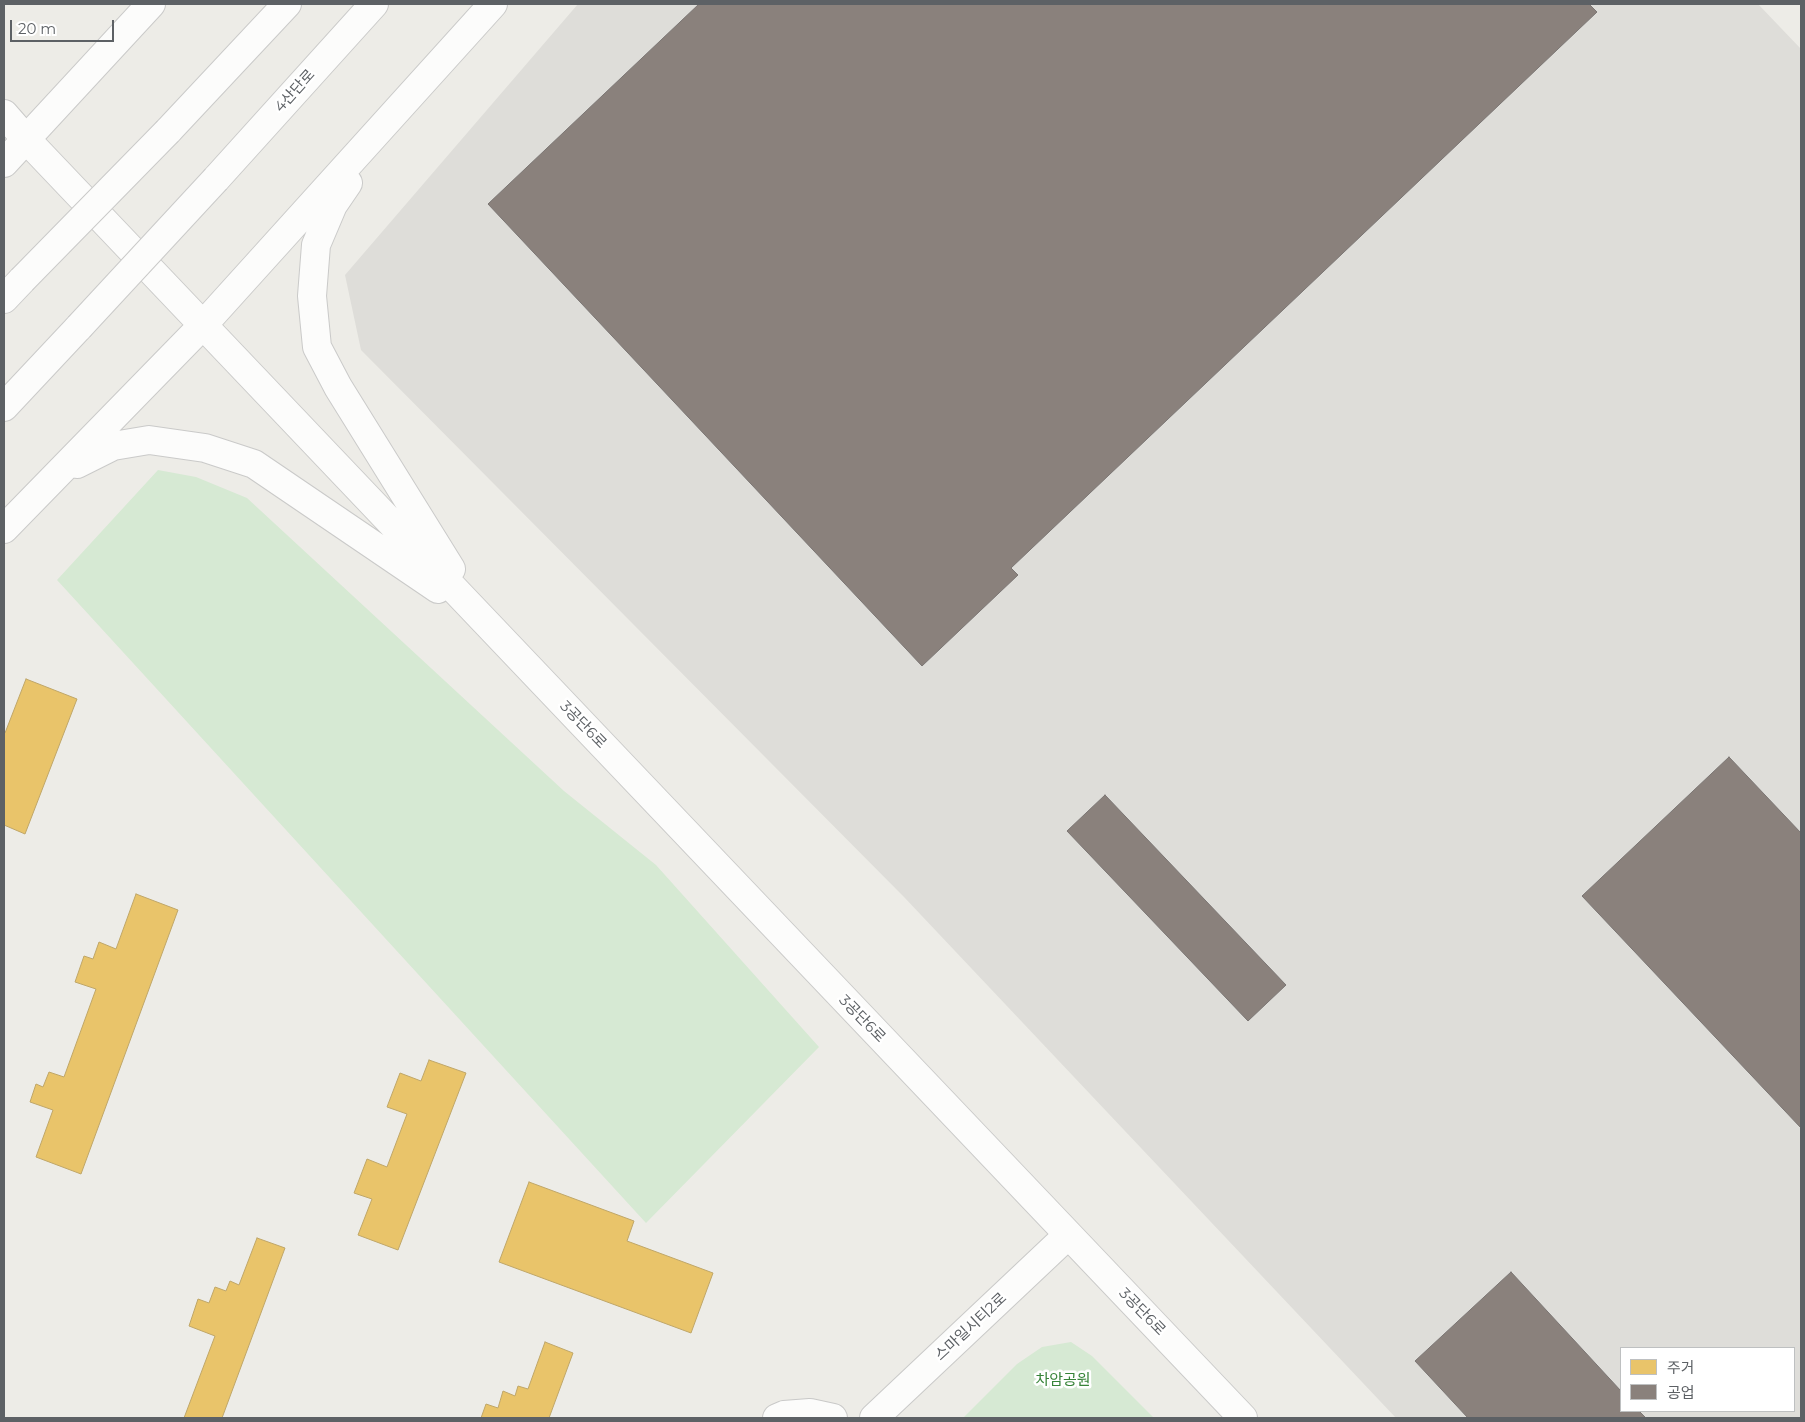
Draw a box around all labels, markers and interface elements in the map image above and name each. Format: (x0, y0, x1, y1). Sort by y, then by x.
scale bar (12, 10, 116, 42)
text: 20 m (18, 19, 56, 38)
street label: 4산단로 (271, 66, 319, 116)
street label: 3공단6로 (556, 698, 610, 752)
street label: 3공단6로 (835, 992, 889, 1046)
street label: 3공단6로 (1115, 1285, 1169, 1339)
street label: 스마일시티2로 (931, 1289, 1011, 1365)
legend (1620, 1347, 1795, 1412)
text: 주거 (1667, 1358, 1695, 1377)
park label: 차암공원 (1035, 1372, 1091, 1390)
text: 공업 (1667, 1383, 1695, 1402)

